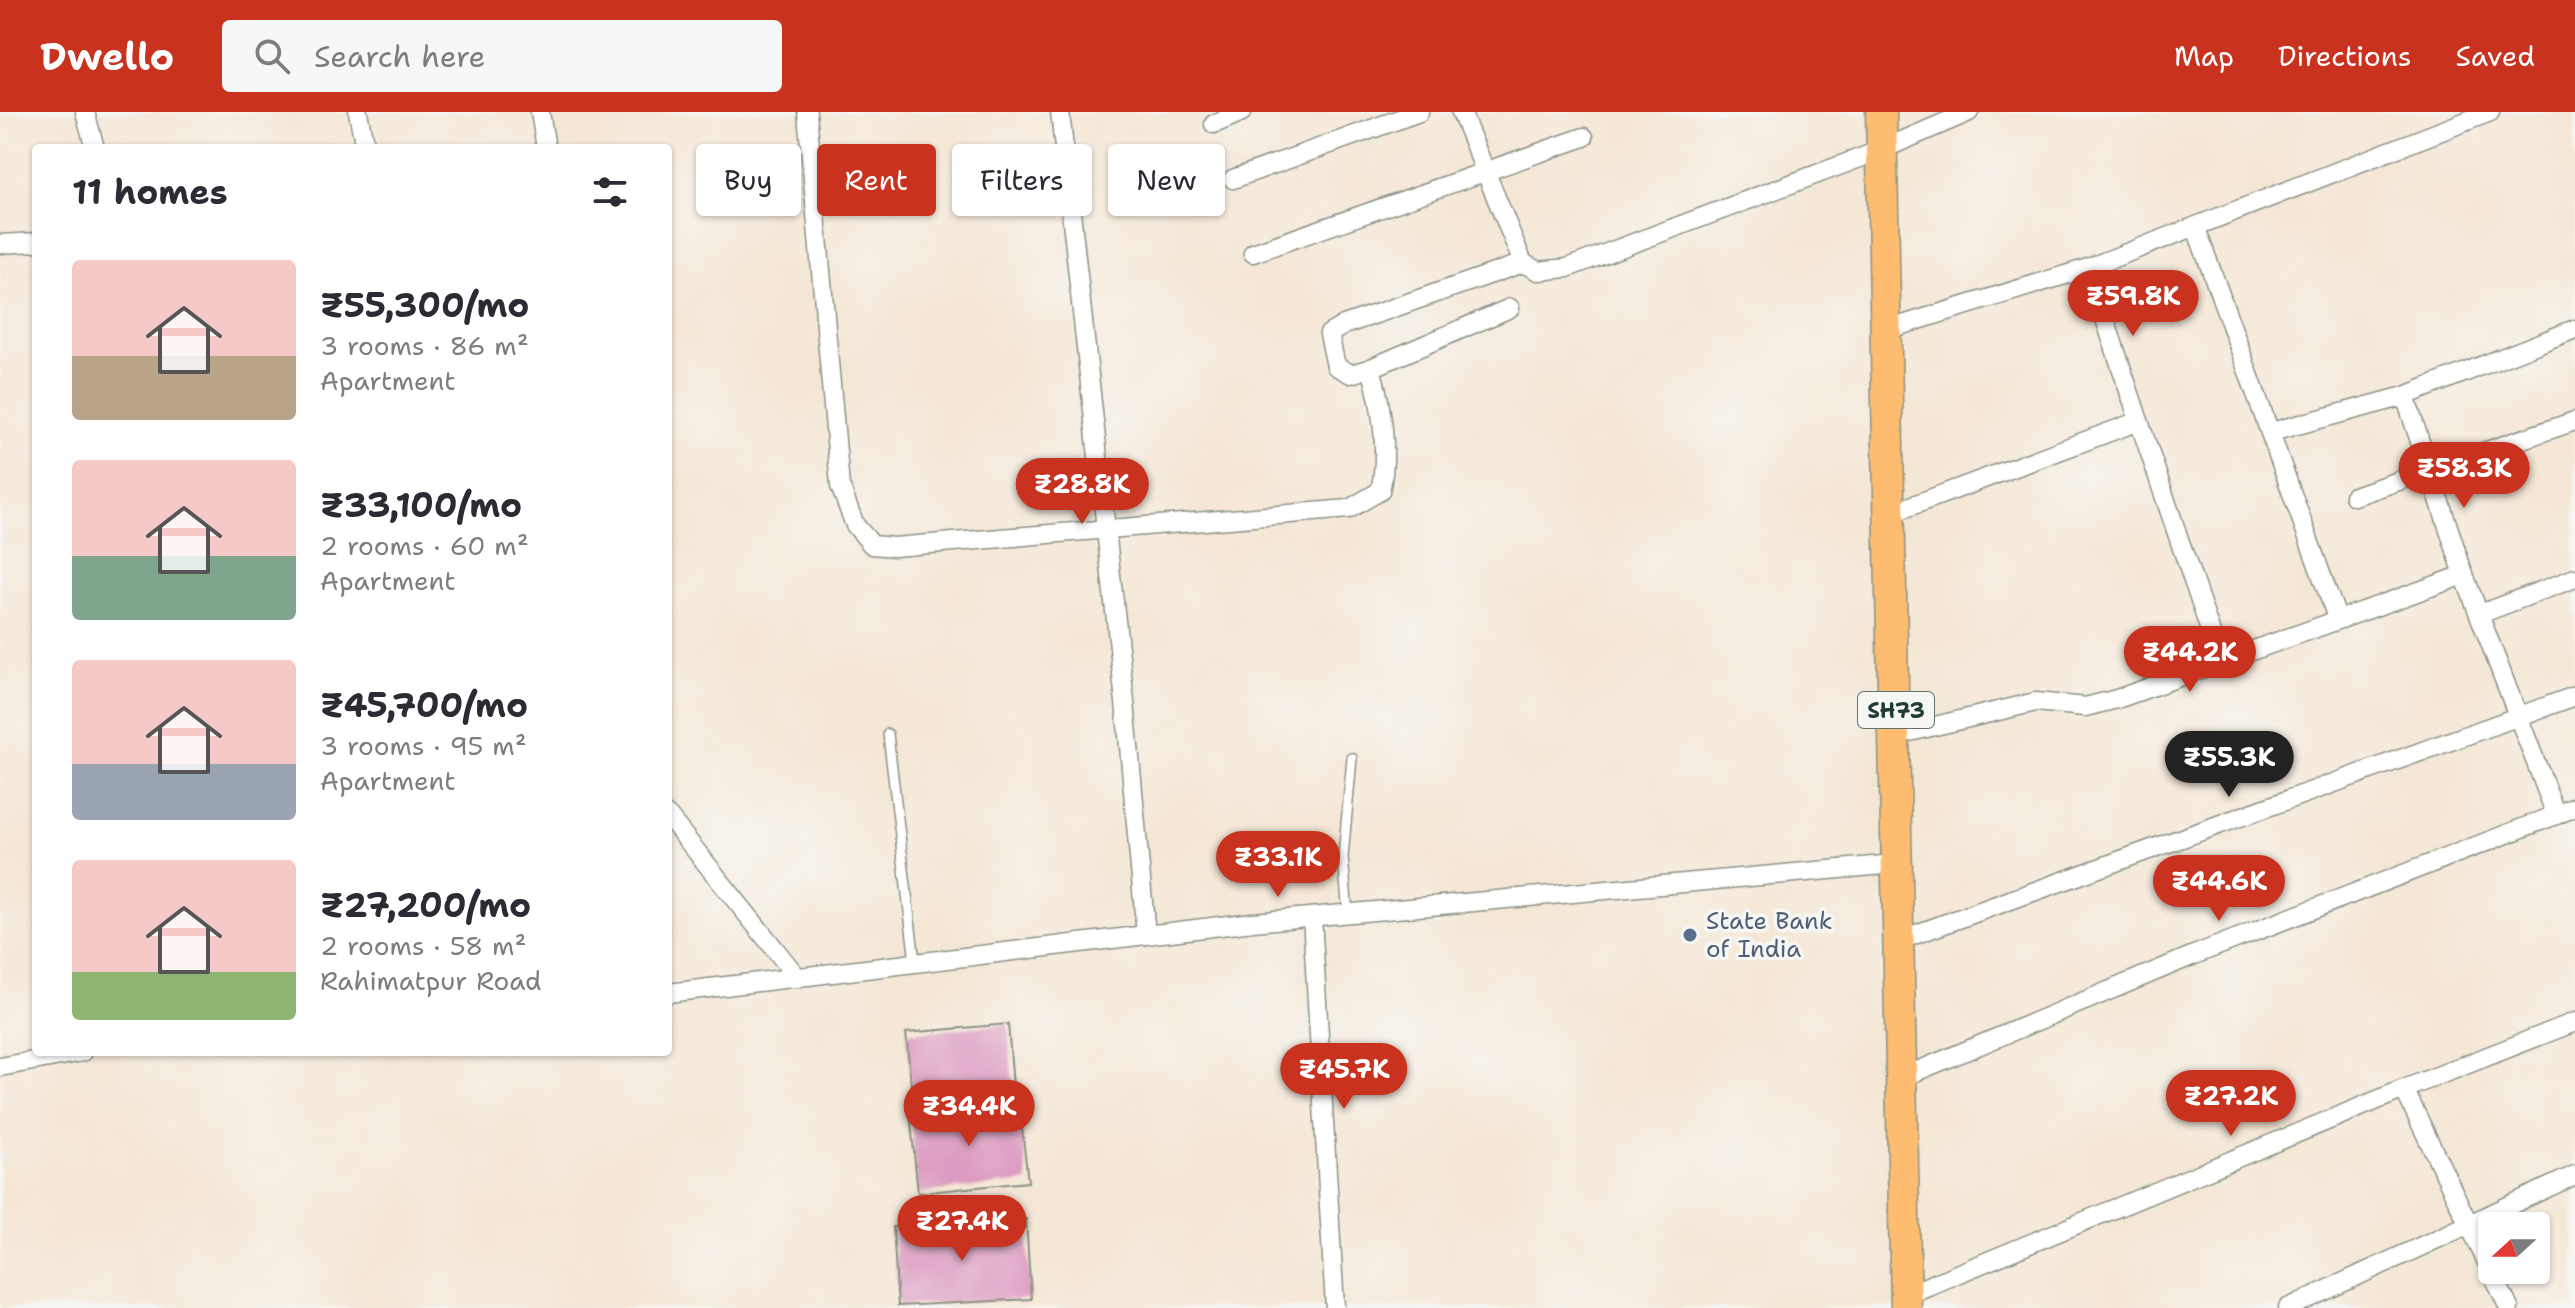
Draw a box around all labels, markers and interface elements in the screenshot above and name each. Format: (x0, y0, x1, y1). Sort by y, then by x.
search box (222, 20, 782, 92)
text: Dwello (40, 31, 174, 82)
icon: search (250, 34, 294, 78)
text: Search here (314, 36, 486, 77)
text: Map (2174, 37, 2234, 75)
text: Directions (2278, 37, 2412, 75)
text: Saved (2456, 37, 2535, 75)
chip: Buy (696, 144, 801, 216)
chip: Rent (817, 144, 936, 216)
chip: Filters (952, 144, 1092, 216)
chip: New (1108, 144, 1225, 216)
text: 11 homes (72, 169, 228, 215)
icon: filters (588, 170, 632, 214)
pin: ₹59.8K (2068, 270, 2198, 338)
text: ₹59.8K (2086, 278, 2180, 313)
text: ₹55,300/mo (320, 282, 529, 328)
icon: home (136, 292, 232, 388)
text: 3 rooms · 86 m² (320, 328, 529, 363)
text: Apartment (320, 363, 456, 398)
pin: ₹58.3K (2399, 442, 2529, 510)
text: ₹58.3K (2417, 450, 2511, 485)
pin: ₹28.8K (1017, 458, 1147, 526)
text: ₹28.8K (1034, 466, 1130, 501)
text: ₹33,100/mo (320, 482, 522, 528)
icon: home (136, 492, 232, 588)
text: 2 rooms · 60 m² (320, 528, 529, 563)
text: Apartment (320, 563, 456, 598)
pin: ₹44.2K (2125, 626, 2255, 694)
text: ₹44.2K (2142, 634, 2238, 669)
text: ₹45,700/mo (320, 682, 528, 728)
icon: home (136, 692, 232, 788)
road number: SH73 (1858, 692, 1934, 728)
text: 3 rooms · 95 m² (320, 728, 527, 763)
pin: ₹55.3K (2164, 731, 2294, 799)
text: ₹55.3K (2183, 739, 2275, 774)
text: Apartment (320, 763, 456, 798)
pin: ₹33.1K (1213, 831, 1343, 899)
text: ₹33.1K (1234, 839, 1322, 874)
pin: ₹44.6K (2154, 855, 2284, 923)
text: ₹44.6K (2171, 863, 2267, 898)
text: ₹27,200/mo (320, 882, 531, 928)
icon: home (136, 892, 232, 988)
place label: State Bank of India (1706, 905, 1833, 965)
marker: State Bank of India (1681, 926, 1699, 944)
text: 2 rooms · 58 m² (320, 928, 526, 963)
text: Rahimatpur Road (320, 963, 542, 998)
pin: ₹45.7K (1279, 1043, 1409, 1111)
text: ₹45.7K (1298, 1051, 1390, 1086)
pin: ₹27.2K (2166, 1070, 2296, 1138)
text: ₹27.2K (2184, 1078, 2278, 1113)
pin: ₹34.4K (904, 1080, 1034, 1148)
text: ₹34.4K (922, 1088, 1016, 1123)
pin: ₹27.4K (897, 1195, 1027, 1263)
text: ₹27.4K (916, 1203, 1008, 1238)
north arrow (2478, 1212, 2550, 1284)
map controls (2478, 1212, 2550, 1284)

